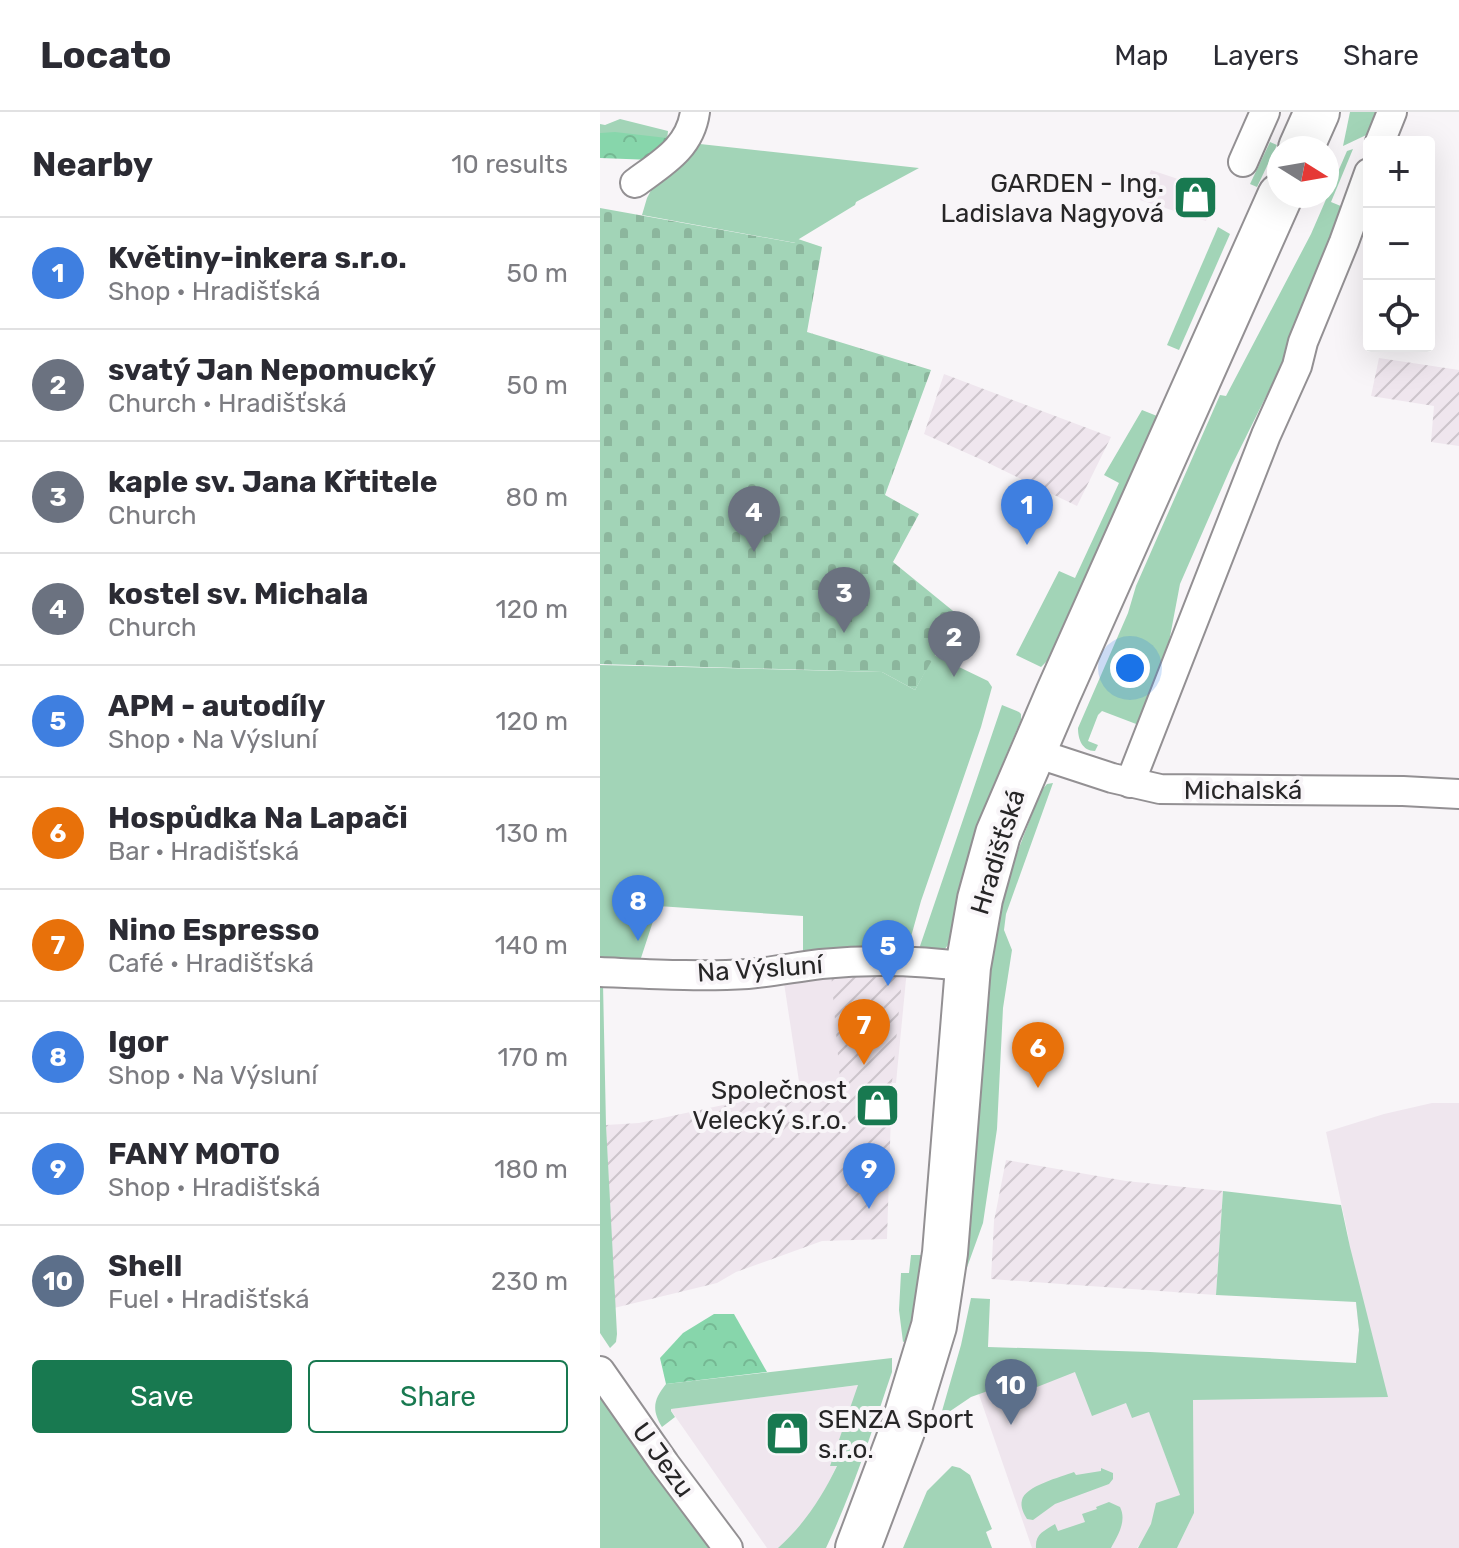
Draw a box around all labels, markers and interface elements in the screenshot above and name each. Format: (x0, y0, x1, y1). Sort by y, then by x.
text: Locato (40, 32, 171, 78)
text: Map (1114, 39, 1169, 72)
text: Layers (1213, 39, 1299, 72)
text: Share (1343, 39, 1419, 72)
north arrow (1267, 136, 1339, 208)
map controls (1363, 136, 1435, 352)
button: + (1363, 136, 1435, 208)
text: Nearby (32, 144, 153, 185)
text: 10 results (451, 149, 568, 180)
place label: GARDEN - Ing. Ladislava Nagyová (940, 168, 1164, 229)
shop icon: GARDEN - Ing. Ladislava Nagyová (1171, 174, 1219, 222)
button: − (1363, 208, 1435, 280)
text: Květiny-inkera s.r.o. (108, 240, 407, 276)
text: 1 (52, 258, 64, 289)
text: 50 m (507, 258, 568, 289)
text: Shop · Hradišťská (108, 276, 321, 307)
button: locate (1363, 280, 1435, 352)
text: svatý Jan Nepomucký (108, 352, 436, 388)
text: 2 (50, 370, 66, 401)
text: 50 m (507, 370, 568, 401)
text: Church · Hradišťská (108, 388, 347, 419)
text: kaple sv. Jana Křtitele (108, 464, 438, 500)
pin: 1 (1001, 479, 1053, 545)
text: 3 (49, 482, 67, 513)
text: 80 m (505, 482, 568, 513)
pin: 4 (728, 486, 780, 552)
text: Church (108, 500, 197, 531)
pin: 3 (818, 567, 870, 633)
text: kostel sv. Michala (108, 576, 368, 612)
text: 4 (49, 594, 67, 625)
text: 120 m (496, 594, 568, 625)
pin: 2 (928, 611, 980, 677)
text: Church (108, 612, 197, 643)
your location (1110, 648, 1150, 688)
text: APM - autodíly (108, 688, 325, 724)
text: 5 (50, 706, 66, 737)
text: 120 m (496, 706, 568, 737)
text: Shop · Na Výsluní (108, 724, 318, 755)
street label: Michalská (1184, 775, 1302, 806)
street label: Hradišťská (964, 786, 1032, 918)
text: Hospůdka Na Lapači (108, 800, 408, 836)
text: 6 (50, 818, 66, 849)
text: 130 m (495, 818, 568, 849)
text: Bar · Hradišťská (108, 836, 299, 867)
pin: 8 (612, 875, 664, 941)
text: Nino Espresso (108, 912, 320, 948)
pin: 5 (862, 920, 914, 986)
text: 7 (51, 930, 65, 961)
text: 140 m (495, 930, 568, 961)
text: Café · Hradišťská (108, 948, 314, 979)
street label: Na Výsluní (696, 949, 826, 989)
pin: 7 (838, 999, 890, 1065)
pin: 6 (1012, 1022, 1064, 1088)
text: Igor (108, 1024, 169, 1060)
text: 8 (49, 1042, 67, 1073)
text: 170 m (498, 1042, 568, 1073)
text: Shop · Na Výsluní (108, 1060, 318, 1091)
place label: Společnost Velecký s.r.o. (692, 1075, 847, 1136)
shop icon: Společnost Velecký s.r.o. (854, 1081, 902, 1129)
text: FANY MOTO (108, 1136, 280, 1172)
pin: 9 (843, 1143, 895, 1209)
text: 9 (50, 1154, 66, 1185)
text: 180 m (494, 1154, 568, 1185)
text: Shop · Hradišťská (108, 1172, 321, 1203)
text: Shell (108, 1248, 182, 1284)
text: 10 (43, 1266, 73, 1297)
text: 230 m (491, 1266, 568, 1297)
text: Fuel · Hradišťská (108, 1284, 310, 1315)
pin: 10 (985, 1359, 1037, 1425)
button: Save (32, 1360, 292, 1433)
button: Share (308, 1360, 568, 1433)
place label: SENZA Sport s.r.o. (818, 1404, 973, 1465)
shop icon: SENZA Sport s.r.o. (763, 1410, 811, 1458)
street label: U Jezu (626, 1417, 700, 1503)

